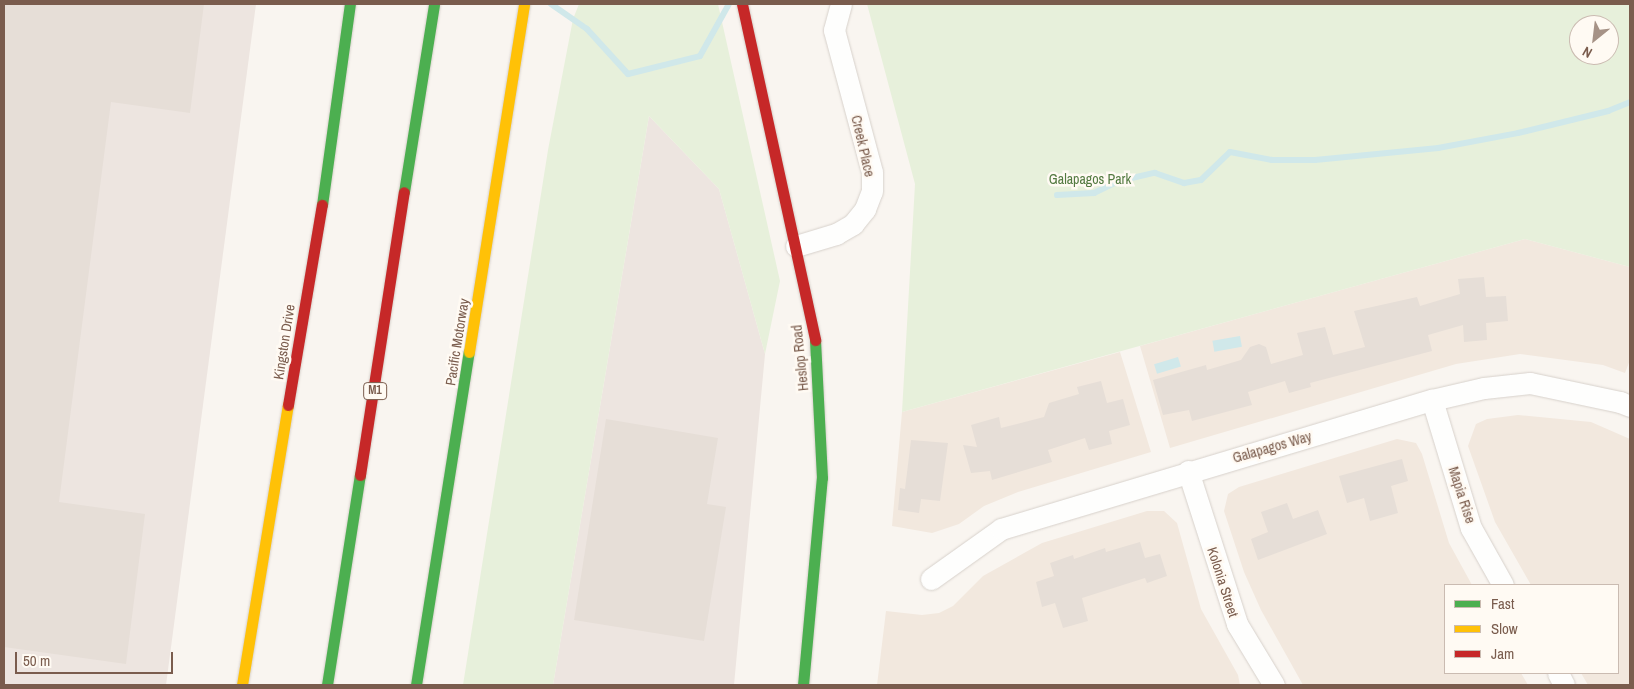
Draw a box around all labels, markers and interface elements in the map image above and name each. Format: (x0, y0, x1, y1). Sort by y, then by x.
north arrow (1569, 15, 1619, 65)
text: N (1579, 42, 1595, 62)
street label: Creek Place (848, 114, 878, 178)
park label: Galapagos Park (1049, 171, 1131, 187)
street label: Pacific Motorway (442, 297, 472, 387)
street label: Kingston Drive (270, 303, 298, 381)
street label: Heslop Road (788, 324, 812, 392)
road number: M1 (362, 382, 388, 401)
street label: Galapagos Way (1231, 428, 1313, 466)
street label: Mapia Rise (1445, 464, 1479, 526)
street label: Kolonia Street (1204, 545, 1242, 619)
legend (1444, 584, 1619, 674)
text: Fast (1491, 593, 1514, 614)
text: Slow (1491, 618, 1518, 639)
scale bar (18, 642, 175, 674)
text: Jam (1491, 643, 1514, 664)
text: 50 m (23, 650, 50, 671)

